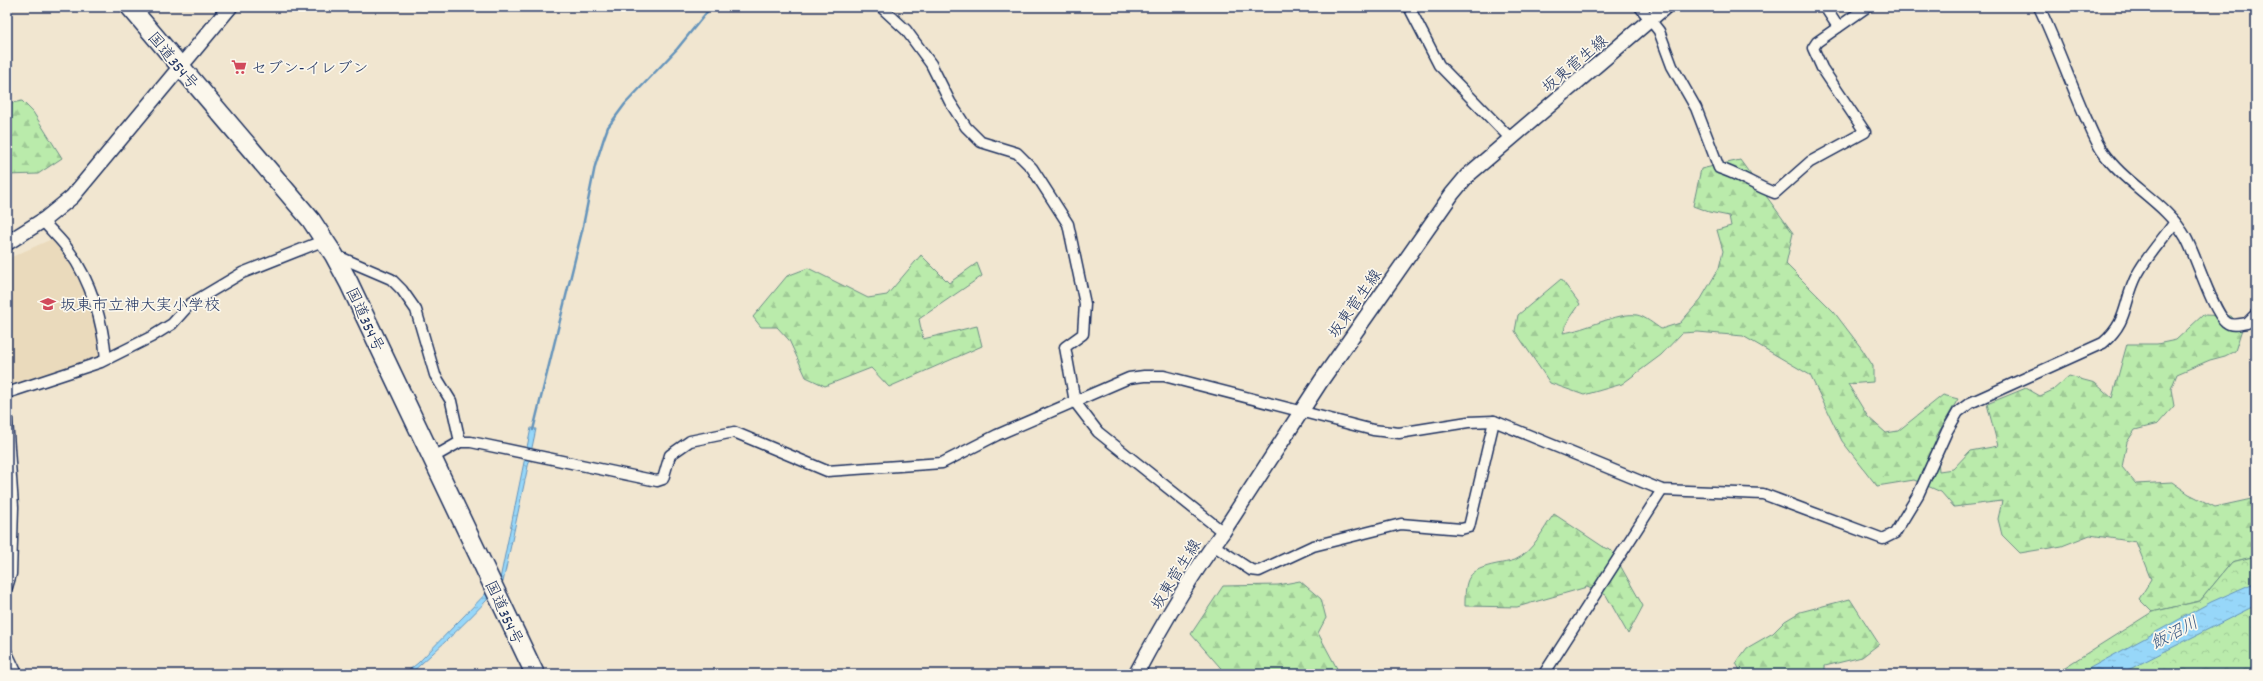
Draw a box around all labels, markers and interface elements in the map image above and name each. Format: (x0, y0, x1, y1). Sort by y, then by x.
street label: 国道354号 (141, 28, 203, 95)
street label: 坂東菅生線 (1538, 30, 1614, 99)
supermarket icon: セブン-イレブン (230, 58, 248, 76)
place label: セブン-イレブン (251, 58, 368, 81)
street label: 坂東菅生線 (1324, 265, 1388, 344)
street label: 国道354号 (339, 284, 389, 356)
school or university icon: 坂東市立神大実小学校 (39, 295, 57, 313)
place label: 坂東市立神大実小学校 (60, 295, 220, 318)
street label: 坂東菅生線 (1146, 535, 1208, 615)
street label: 国道354号 (478, 577, 528, 649)
water label: 飯沼川 (2147, 612, 2204, 657)

